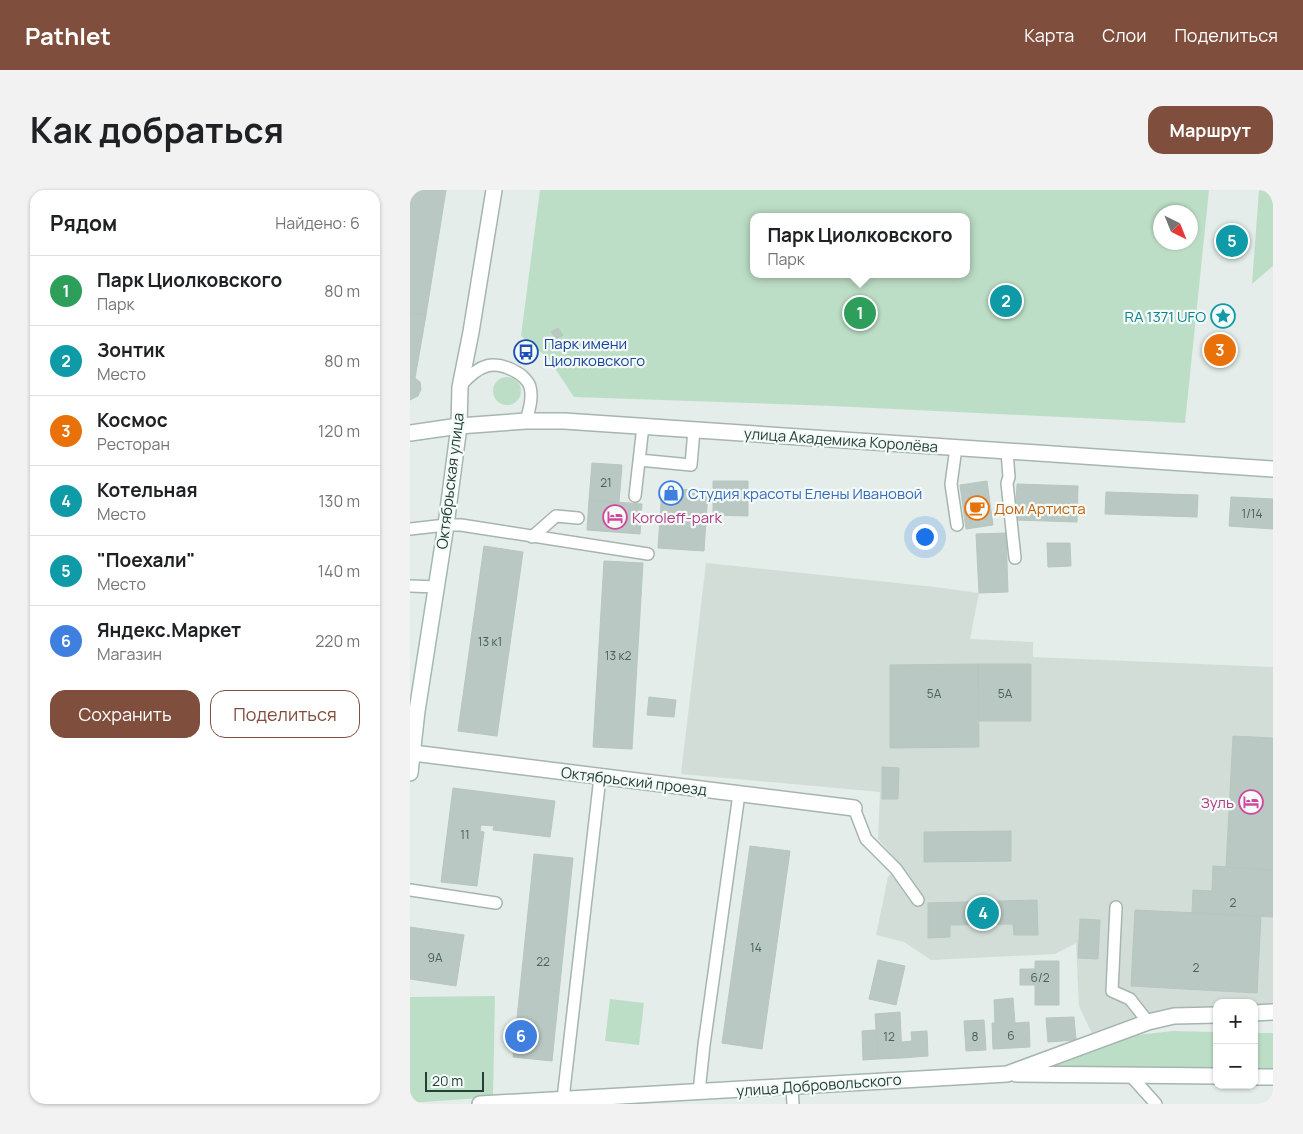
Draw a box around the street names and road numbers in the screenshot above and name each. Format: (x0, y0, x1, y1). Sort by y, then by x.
street label: Октябрьская улица (431, 412, 469, 550)
street label: улица Академика Королёва (743, 423, 939, 457)
street label: Октябрьский проезд (560, 762, 708, 800)
street label: улица Добровольского (736, 1069, 902, 1101)

